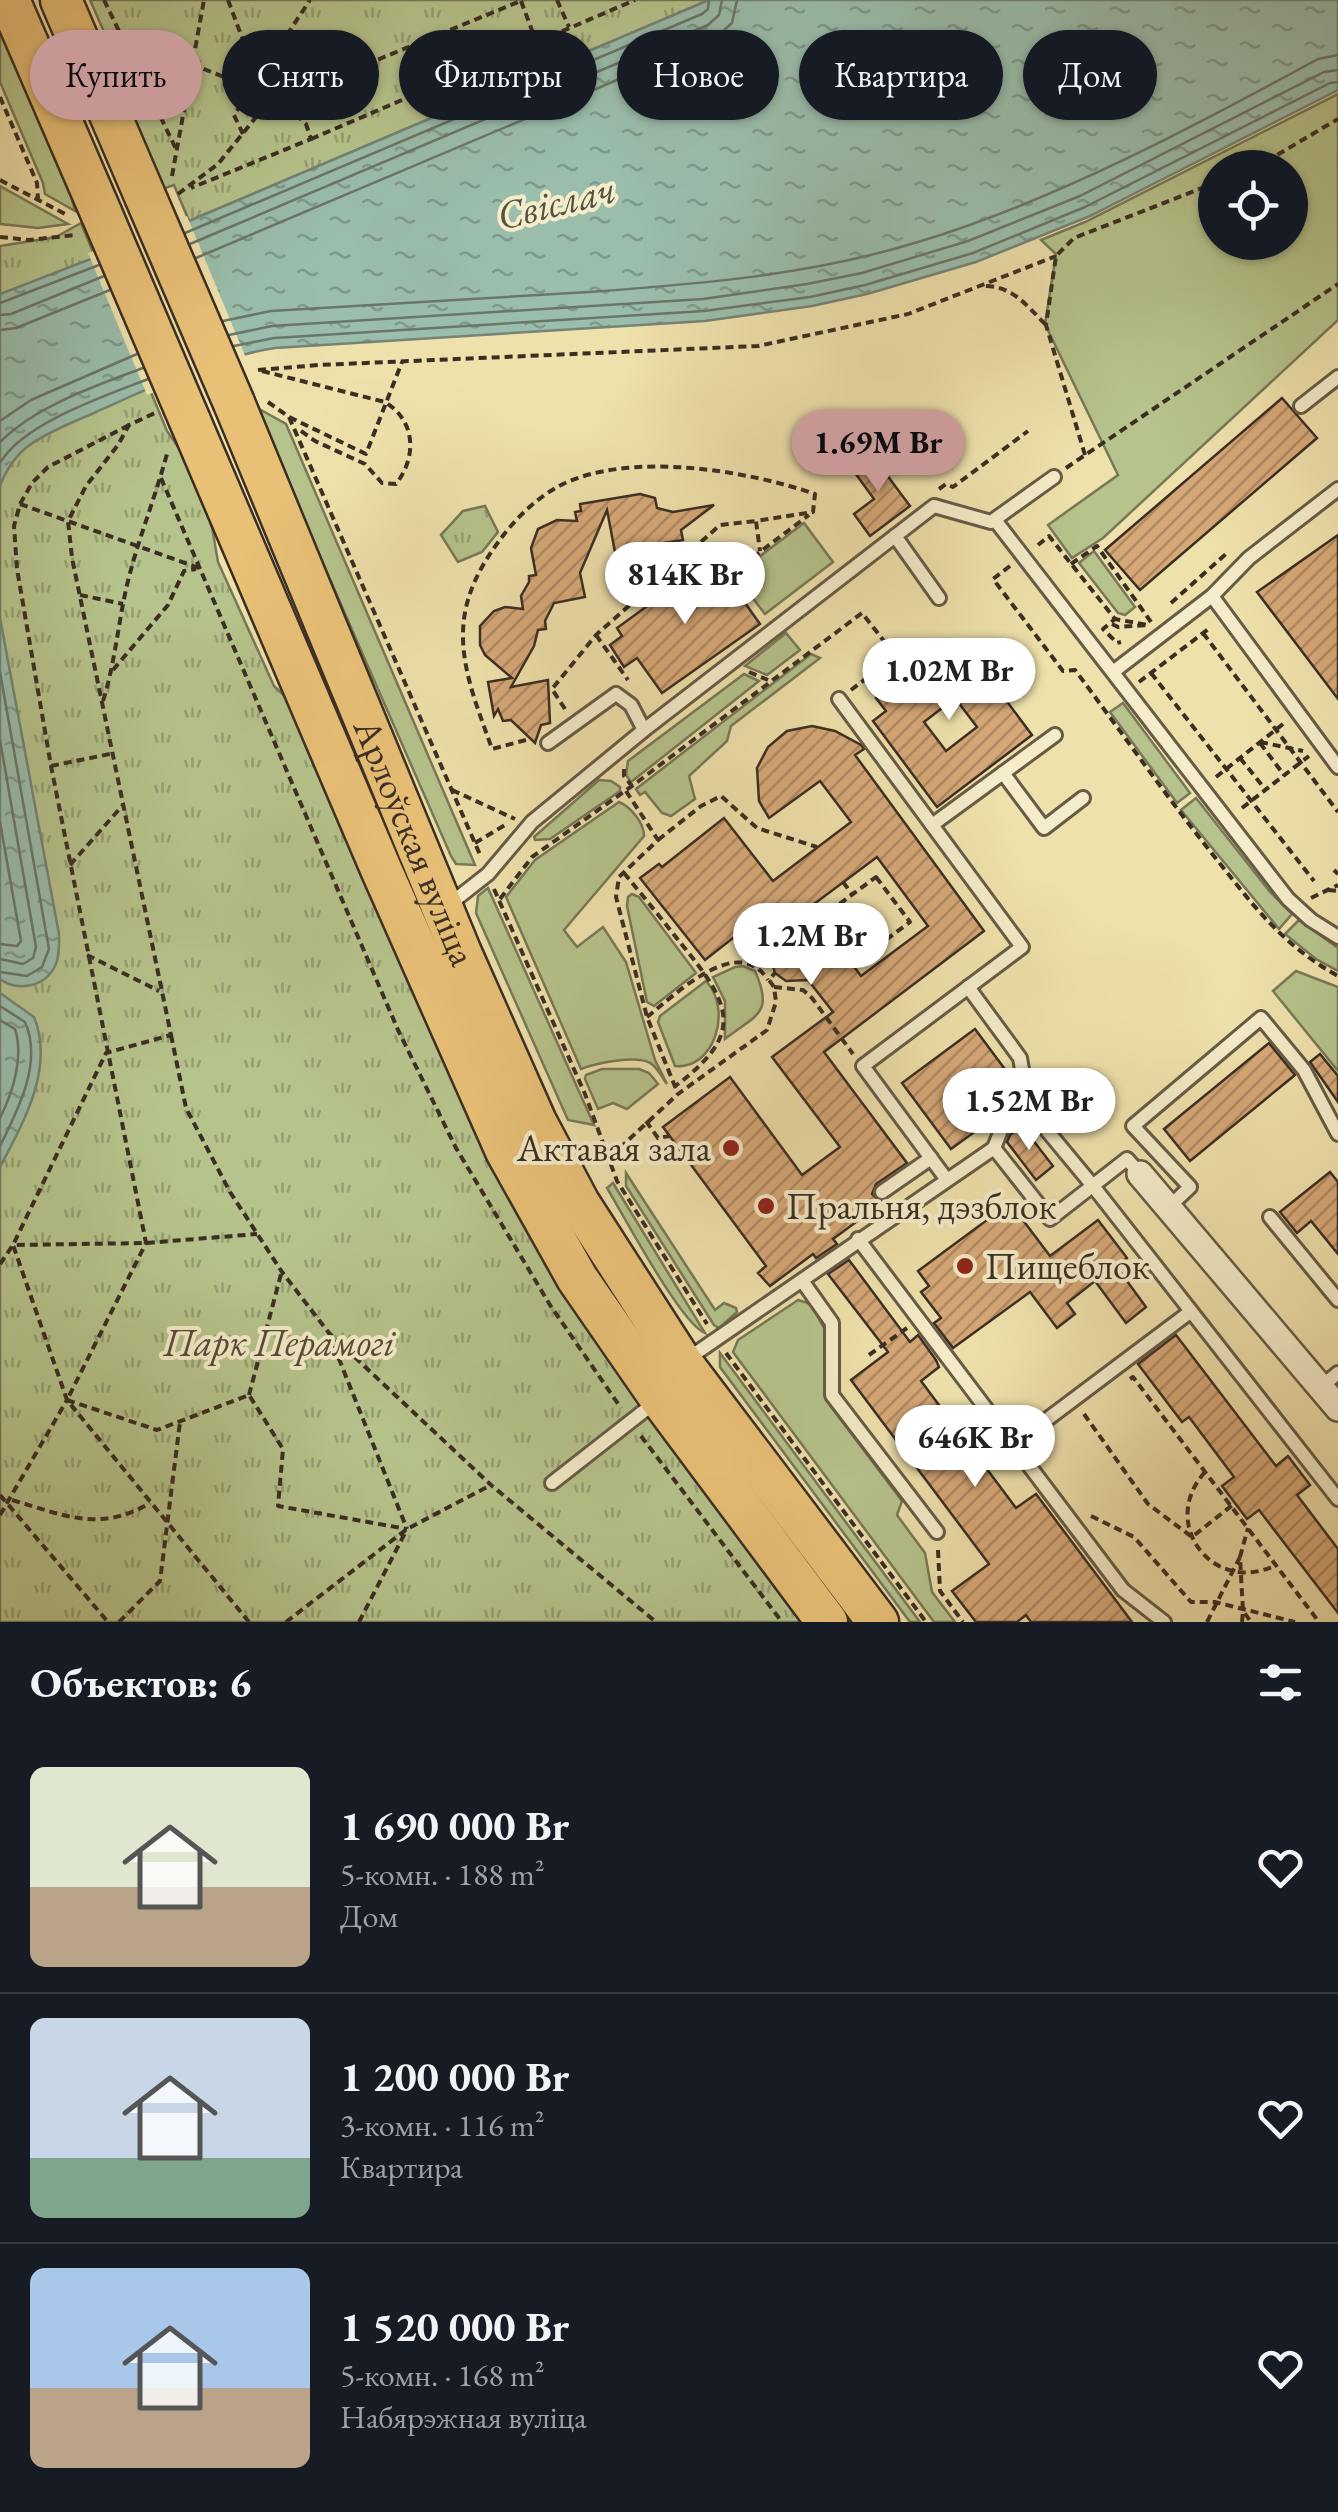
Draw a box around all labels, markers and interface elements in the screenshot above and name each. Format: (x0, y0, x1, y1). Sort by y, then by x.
chip: Купить (30, 30, 202, 120)
chip: Снять (222, 30, 379, 120)
chip: Фильтры (399, 30, 597, 120)
chip: Новое (617, 30, 779, 120)
chip: Квартира (799, 30, 1003, 120)
chip: Дом (1023, 30, 1157, 120)
map controls (1198, 150, 1308, 260)
button: locate (1198, 150, 1308, 260)
water label: Свіслач (491, 162, 621, 242)
pin: 1.69M Br (775, 410, 981, 495)
text: 1.69M Br (814, 421, 942, 463)
pin: 814K Br (593, 542, 777, 627)
text: 814K Br (627, 553, 743, 595)
pin: 1.02M Br (846, 638, 1052, 723)
text: 1.02M Br (885, 649, 1013, 691)
street label: Арлоўская вуліца (343, 710, 489, 974)
pin: 1.2M Br (719, 903, 903, 988)
text: 1.2M Br (755, 914, 867, 956)
pin: 1.52M Br (926, 1068, 1132, 1153)
text: 1.52M Br (965, 1079, 1093, 1121)
place label: Актавая зала (516, 1123, 712, 1172)
marker: Актавая зала (720, 1137, 742, 1159)
place label: Пральня, дэзблок (786, 1181, 1057, 1230)
marker: Пральня, дэзблок (755, 1195, 777, 1217)
place label: Пищеблок (985, 1241, 1150, 1290)
marker: Пищеблок (954, 1255, 976, 1277)
park label: Парк Перамогі (162, 1317, 396, 1366)
pin: 646K Br (883, 1405, 1067, 1490)
text: 646K Br (917, 1416, 1033, 1458)
text: Объектов: 6 (30, 1655, 251, 1710)
icon: filters (1253, 1655, 1308, 1710)
text: 1 690 000 Br (340, 1798, 569, 1853)
icon: home (110, 1807, 230, 1927)
icon: heart (1253, 1840, 1308, 1895)
text: 5-комн. · 188 m² (340, 1853, 545, 1895)
text: Дом (340, 1895, 398, 1937)
text: 1 200 000 Br (340, 2049, 569, 2104)
icon: home (110, 2058, 230, 2178)
icon: heart (1253, 2091, 1308, 2146)
text: 3-комн. · 116 m² (340, 2104, 545, 2146)
text: Квартира (340, 2146, 463, 2188)
text: 1 520 000 Br (340, 2299, 569, 2354)
icon: home (110, 2308, 230, 2428)
icon: heart (1253, 2341, 1308, 2396)
text: 5-комн. · 168 m² (340, 2354, 545, 2396)
text: Набярэжная вуліца (340, 2396, 587, 2438)

